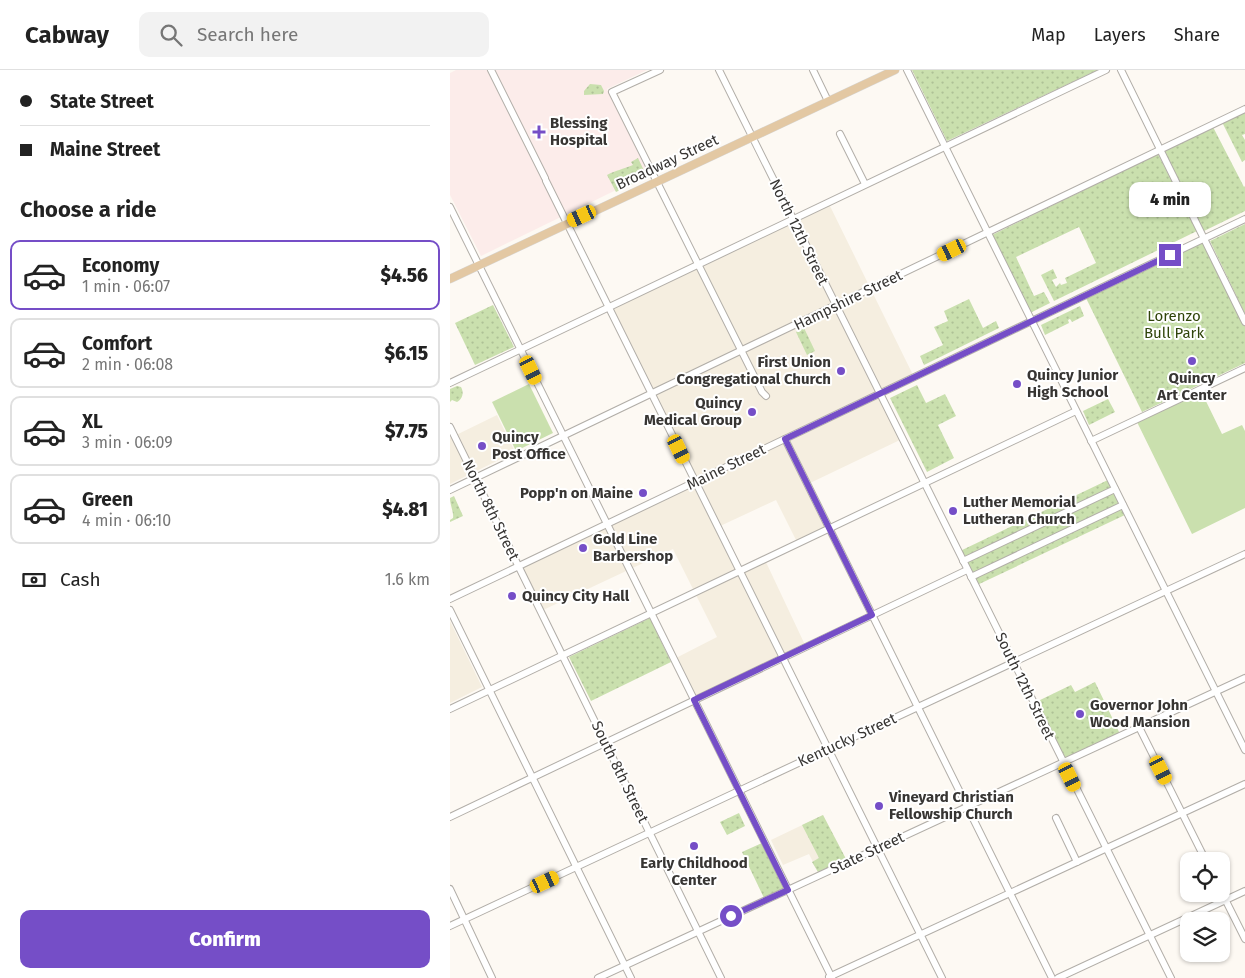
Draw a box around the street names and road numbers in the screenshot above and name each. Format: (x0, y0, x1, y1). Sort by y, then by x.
street label: Broadway Street (613, 130, 722, 194)
street label: North 12th Street (766, 176, 833, 288)
street label: Hampshire Street (791, 266, 906, 334)
street label: Maine Street (684, 440, 769, 494)
street label: North 8th Street (459, 457, 523, 564)
street label: South 12th Street (991, 630, 1059, 743)
street label: Kentucky Street (795, 709, 900, 771)
street label: South 8th Street (588, 718, 653, 826)
street label: State Street (827, 828, 907, 878)

